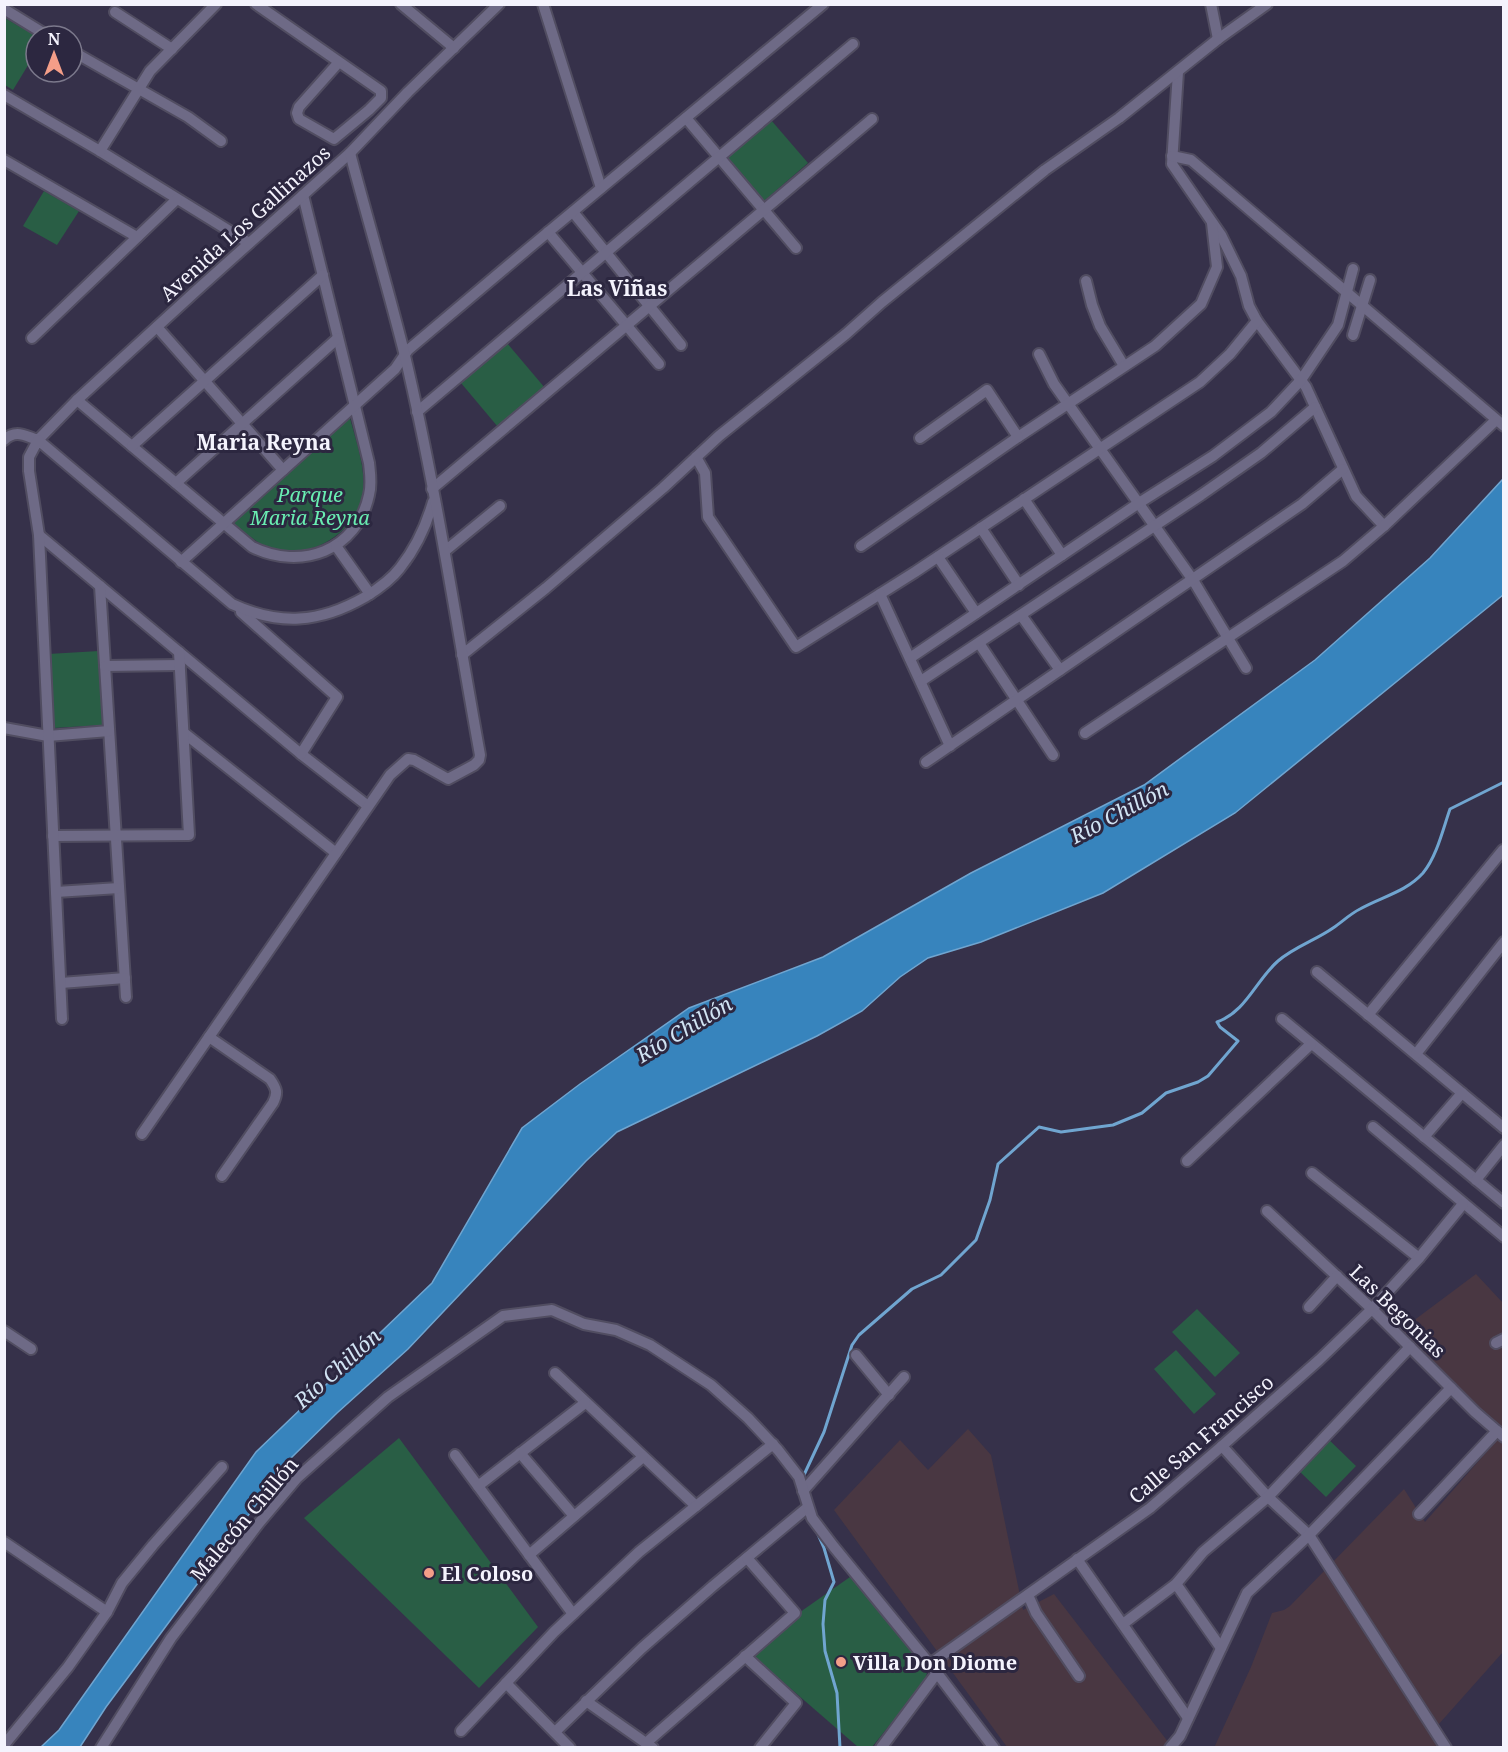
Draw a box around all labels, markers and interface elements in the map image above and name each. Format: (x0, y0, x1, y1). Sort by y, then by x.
north arrow (24, 24, 84, 84)
text: N (48, 28, 61, 50)
street label: Avenida Los Gallinazos (154, 139, 336, 307)
district label: Las Viñas (567, 274, 667, 302)
district label: Maria Reyna (197, 428, 331, 456)
park label: Parque Maria Reyna (249, 481, 370, 531)
water label: Río Chillón (1064, 774, 1173, 850)
water label: Río Chillón (630, 989, 738, 1069)
street label: Las Begonias (1344, 1258, 1452, 1364)
water label: Río Chillón (287, 1321, 387, 1415)
street label: Calle San Francisco (1123, 1369, 1279, 1509)
street label: Malecón Chillón (184, 1451, 304, 1587)
place label: El Coloso (441, 1560, 533, 1587)
marker: El Coloso (422, 1566, 436, 1580)
place label: Villa Don Diome (853, 1649, 1017, 1676)
marker: Villa Don Diome (834, 1655, 848, 1669)

